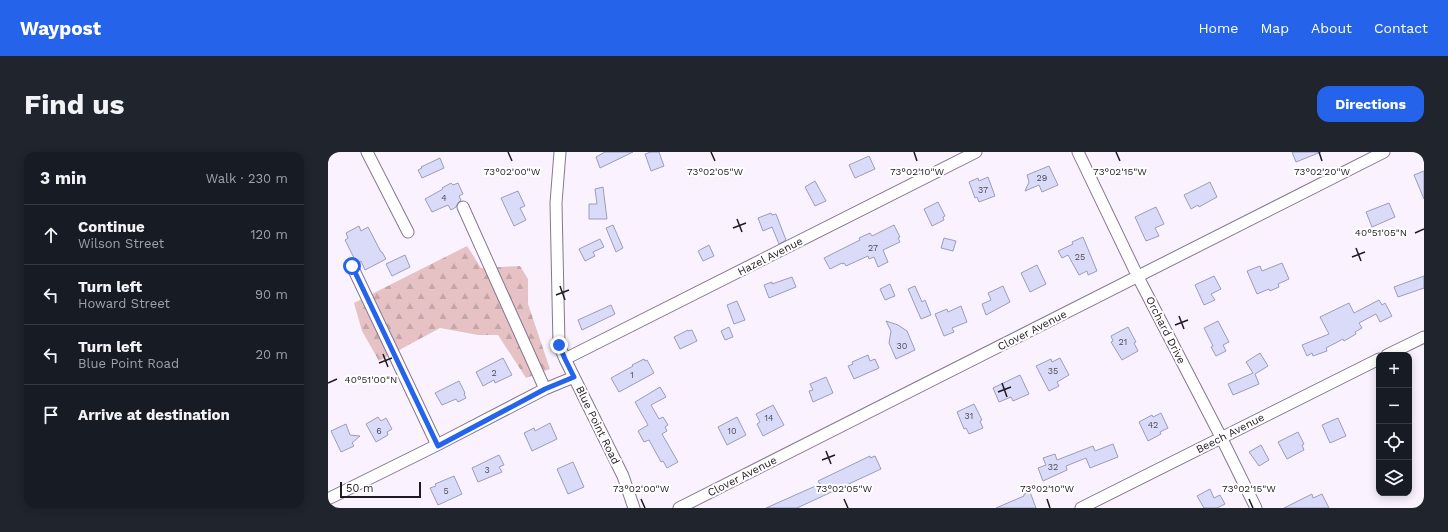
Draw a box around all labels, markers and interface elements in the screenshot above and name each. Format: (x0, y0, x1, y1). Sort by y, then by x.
text: Waypost (20, 17, 101, 40)
text: Home (1198, 20, 1238, 36)
text: Map (1260, 20, 1289, 36)
text: About (1311, 20, 1352, 36)
text: Contact (1374, 20, 1428, 36)
button: Directions (1317, 86, 1424, 122)
text: Find us (24, 88, 124, 121)
text: 73°02'00"W (484, 166, 541, 177)
text: 73°02'05"W (687, 166, 743, 177)
text: 73°02'10"W (890, 166, 944, 177)
text: 73°02'15"W (1093, 166, 1147, 177)
text: 73°02'20"W (1294, 166, 1350, 177)
text: 3 min (40, 168, 86, 188)
text: Walk · 230 m (206, 171, 288, 186)
house number: 29 (1037, 173, 1047, 183)
house number: 37 (978, 185, 988, 195)
house number: 4 (441, 193, 447, 203)
text: Continue (78, 218, 145, 236)
icon: ahead (40, 224, 62, 246)
text: 120 m (250, 227, 288, 242)
text: 40°51'05"N (1355, 227, 1407, 238)
street label: Hazel Avenue (735, 234, 805, 278)
text: Wilson Street (78, 236, 164, 251)
house number: 27 (868, 243, 878, 253)
house number: 25 (1075, 252, 1085, 262)
route start (343, 257, 361, 275)
text: Turn left (78, 278, 142, 296)
icon: left (40, 284, 62, 306)
text: 90 m (255, 287, 288, 302)
street label: Orchard Drive (1143, 294, 1188, 366)
text: Howard Street (78, 296, 170, 311)
street label: Clover Avenue (995, 307, 1069, 353)
route end (550, 336, 568, 354)
house number: 21 (1119, 337, 1127, 347)
text: Turn left (78, 338, 142, 356)
house number: 30 (897, 341, 908, 351)
icon: left (40, 344, 62, 366)
text: 20 m (256, 347, 288, 362)
map controls (1376, 352, 1412, 496)
button: + (1376, 352, 1412, 388)
text: Blue Point Road (78, 356, 179, 371)
house number: 35 (1048, 366, 1058, 376)
house number: 2 (491, 368, 497, 378)
house number: 1 (630, 370, 634, 380)
text: 40°51'00"N (345, 374, 397, 385)
street label: Blue Point Road (573, 384, 622, 466)
button: − (1376, 388, 1412, 424)
icon: arrive (40, 404, 62, 426)
text: Arrive at destination (78, 406, 230, 424)
house number: 31 (965, 411, 973, 421)
street label: Beech Avenue (1194, 411, 1267, 456)
house number: 14 (764, 413, 774, 423)
house number: 42 (1148, 420, 1158, 430)
button: locate (1376, 424, 1412, 460)
house number: 6 (376, 426, 382, 436)
house number: 10 (727, 426, 737, 436)
street label: Clover Avenue (705, 453, 779, 499)
button: layers (1376, 460, 1412, 496)
house number: 32 (1048, 462, 1058, 472)
house number: 3 (484, 465, 490, 475)
scale bar (340, 480, 421, 499)
text: 50 m (346, 482, 373, 495)
text: 73°02'00"W (613, 483, 670, 494)
text: 73°02'05"W (816, 483, 872, 494)
text: 73°02'10"W (1020, 483, 1074, 494)
text: 73°02'15"W (1222, 483, 1276, 494)
house number: 5 (443, 486, 449, 496)

